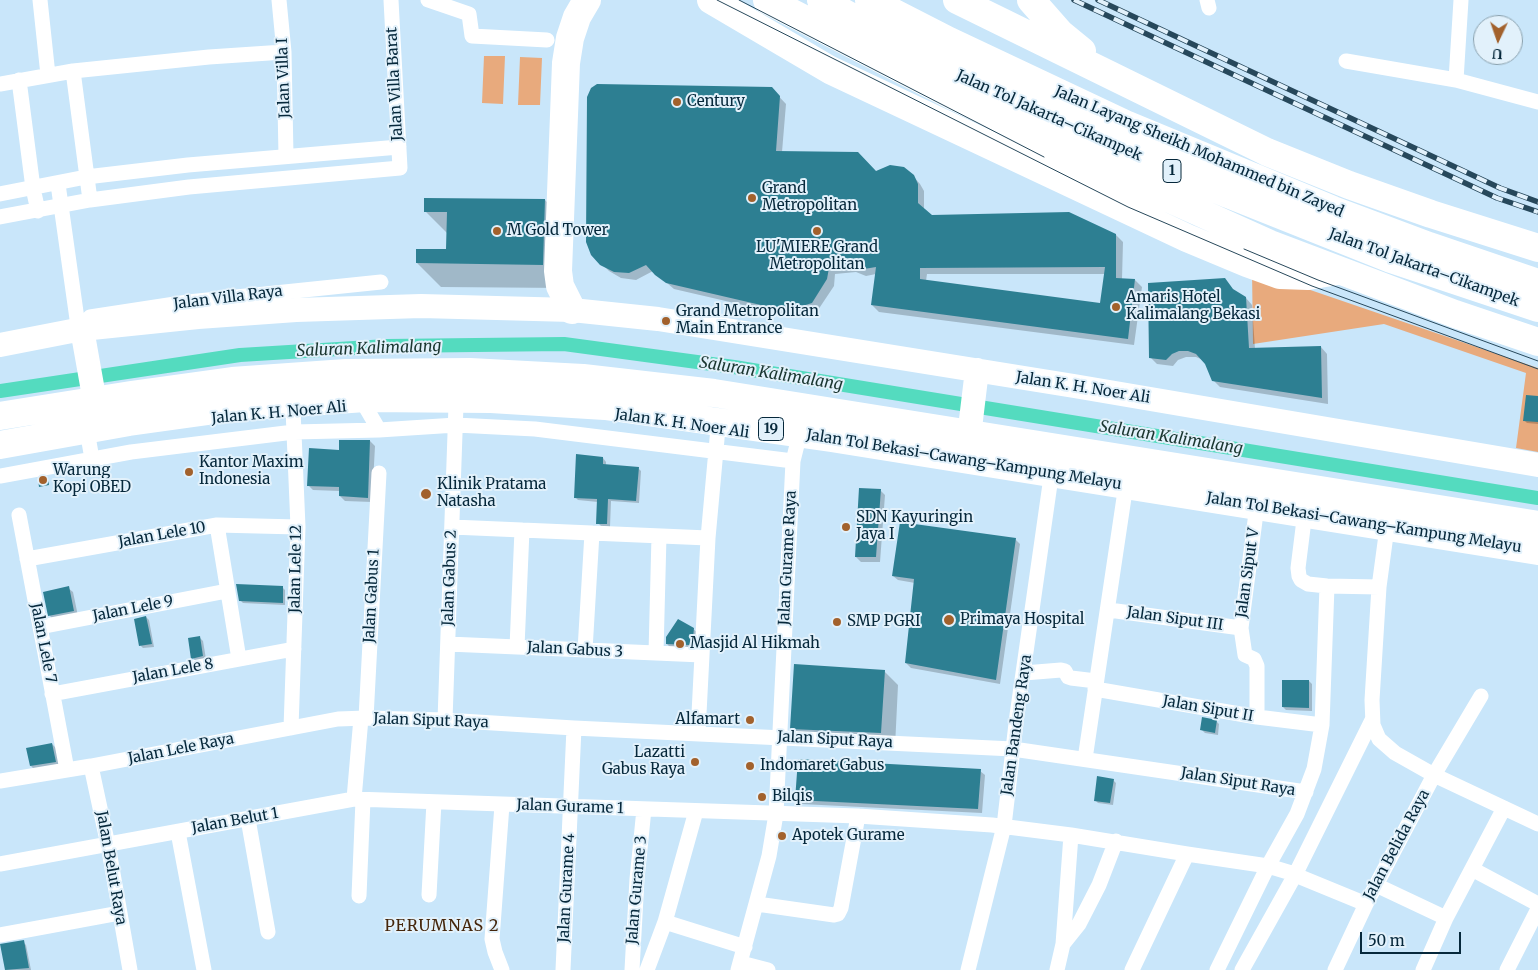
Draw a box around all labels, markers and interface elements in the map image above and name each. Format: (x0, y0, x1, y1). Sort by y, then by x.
north arrow (1473, 15, 1523, 65)
street label: Jalan Villa Barat (383, 27, 407, 141)
street label: Jalan Villa I (274, 37, 294, 119)
text: U (1492, 45, 1503, 63)
street label: Jalan Tol Jakarta–Cikampek (953, 67, 1145, 165)
street label: Jalan Layang Sheikh Mohammed bin Zayed (1052, 83, 1346, 221)
place label: Century (687, 93, 745, 111)
marker: Century (671, 96, 683, 108)
road number: 1 (1163, 160, 1181, 182)
place label: Grand Metropolitan (762, 180, 857, 215)
marker: Grand Metropolitan (746, 192, 758, 204)
place label: M Gold Tower (507, 222, 608, 240)
marker: M Gold Tower (491, 225, 503, 237)
marker: LU'MIERE Grand Metropolitan (811, 225, 823, 237)
street label: Jalan Tol Jakarta–Cikampek (1326, 225, 1522, 311)
place label: LU'MIERE Grand Metropolitan (756, 239, 878, 274)
street label: Jalan Villa Raya (172, 282, 284, 314)
place label: Amaris Hotel Kalimalang Bekasi (1126, 289, 1260, 324)
marker: Amaris Hotel Kalimalang Bekasi (1110, 301, 1122, 313)
place label: Grand Metropolitan Main Entrance (676, 303, 819, 338)
marker: Grand Metropolitan Main Entrance (660, 315, 672, 327)
water label: Saluran Kalimalang (296, 337, 442, 361)
water label: Saluran Kalimalang (698, 353, 844, 395)
street label: Jalan K. H. Noer Ali (1015, 368, 1151, 408)
street label: Jalan K. H. Noer Ali (211, 398, 347, 428)
street label: Jalan K. H. Noer Ali (614, 406, 750, 442)
water label: Saluran Kalimalang (1098, 417, 1244, 459)
road number: 19 (758, 418, 784, 440)
street label: Jalan Tol Bekasi–Cawang–Kampung Melayu (805, 426, 1123, 494)
place label: Kantor Maxim Indonesia (199, 454, 304, 489)
place label: Warung Kopi OBED (53, 462, 131, 497)
marker: Kantor Maxim Indonesia (183, 466, 195, 478)
marker: Warung Kopi OBED (37, 474, 49, 486)
place label: Klinik Pratama Natasha (437, 476, 546, 511)
marker: Klinik Pratama Natasha (419, 487, 433, 501)
street label: Jalan Tol Bekasi–Cawang–Kampung Melayu (1205, 489, 1523, 557)
street label: Jalan Gurame Raya (775, 490, 801, 626)
place label: SDN Kayuringin Jaya I (856, 509, 973, 544)
street label: Jalan Lele 10 (117, 518, 207, 552)
marker: SDN Kayuringin Jaya I (840, 521, 852, 533)
street label: Jalan Lele 12 (286, 525, 306, 613)
street label: Jalan Siput V (1233, 527, 1263, 619)
street label: Jalan Gabus 2 (439, 529, 461, 627)
street label: Jalan Gabus 1 (361, 548, 383, 644)
street label: Jalan Lele 9 (91, 592, 175, 626)
street label: Jalan Lele 7 (26, 601, 60, 685)
street label: Jalan Siput III (1126, 603, 1224, 635)
place label: Primaya Hospital (960, 611, 1084, 629)
place label: SMP PGRI (847, 613, 921, 631)
marker: Primaya Hospital (942, 613, 956, 627)
marker: SMP PGRI (831, 616, 843, 628)
place label: Masjid Al Hikmah (690, 635, 820, 653)
street label: Jalan Gabus 3 (527, 638, 623, 662)
marker: Masjid Al Hikmah (674, 638, 686, 650)
street label: Jalan Bandeng Raya (998, 653, 1036, 797)
street label: Jalan Lele 8 (131, 655, 215, 687)
street label: Jalan Siput II (1161, 692, 1255, 726)
street label: Jalan Siput Raya (373, 710, 489, 732)
place label: Alfamart (675, 711, 740, 729)
marker: Alfamart (744, 714, 756, 726)
street label: Jalan Siput Raya (777, 728, 893, 752)
street label: Jalan Lele Raya (126, 730, 236, 768)
place label: Lazatti Gabus Raya (602, 744, 685, 779)
marker: Lazatti Gabus Raya (689, 756, 701, 768)
place label: Indomaret Gabus (760, 757, 884, 775)
marker: Indomaret Gabus (744, 760, 756, 772)
street label: Jalan Siput Raya (1180, 764, 1296, 800)
street label: Jalan Belida Raya (1360, 787, 1434, 903)
place label: Bilqis (772, 788, 812, 806)
marker: Bilqis (756, 791, 768, 803)
street label: Jalan Gurame 1 (516, 796, 624, 818)
street label: Jalan Belut 1 (190, 805, 280, 837)
street label: Jalan Belut Raya (92, 809, 130, 927)
place label: Apotek Gurame (792, 827, 905, 845)
marker: Apotek Gurame (776, 830, 788, 842)
street label: Jalan Gurame 4 (555, 833, 579, 943)
street label: Jalan Gurame 3 (623, 835, 651, 945)
district label: PERUMNAS 2 (383, 916, 501, 936)
scale bar (1363, 922, 1464, 954)
text: 50 m (1368, 931, 1405, 950)

